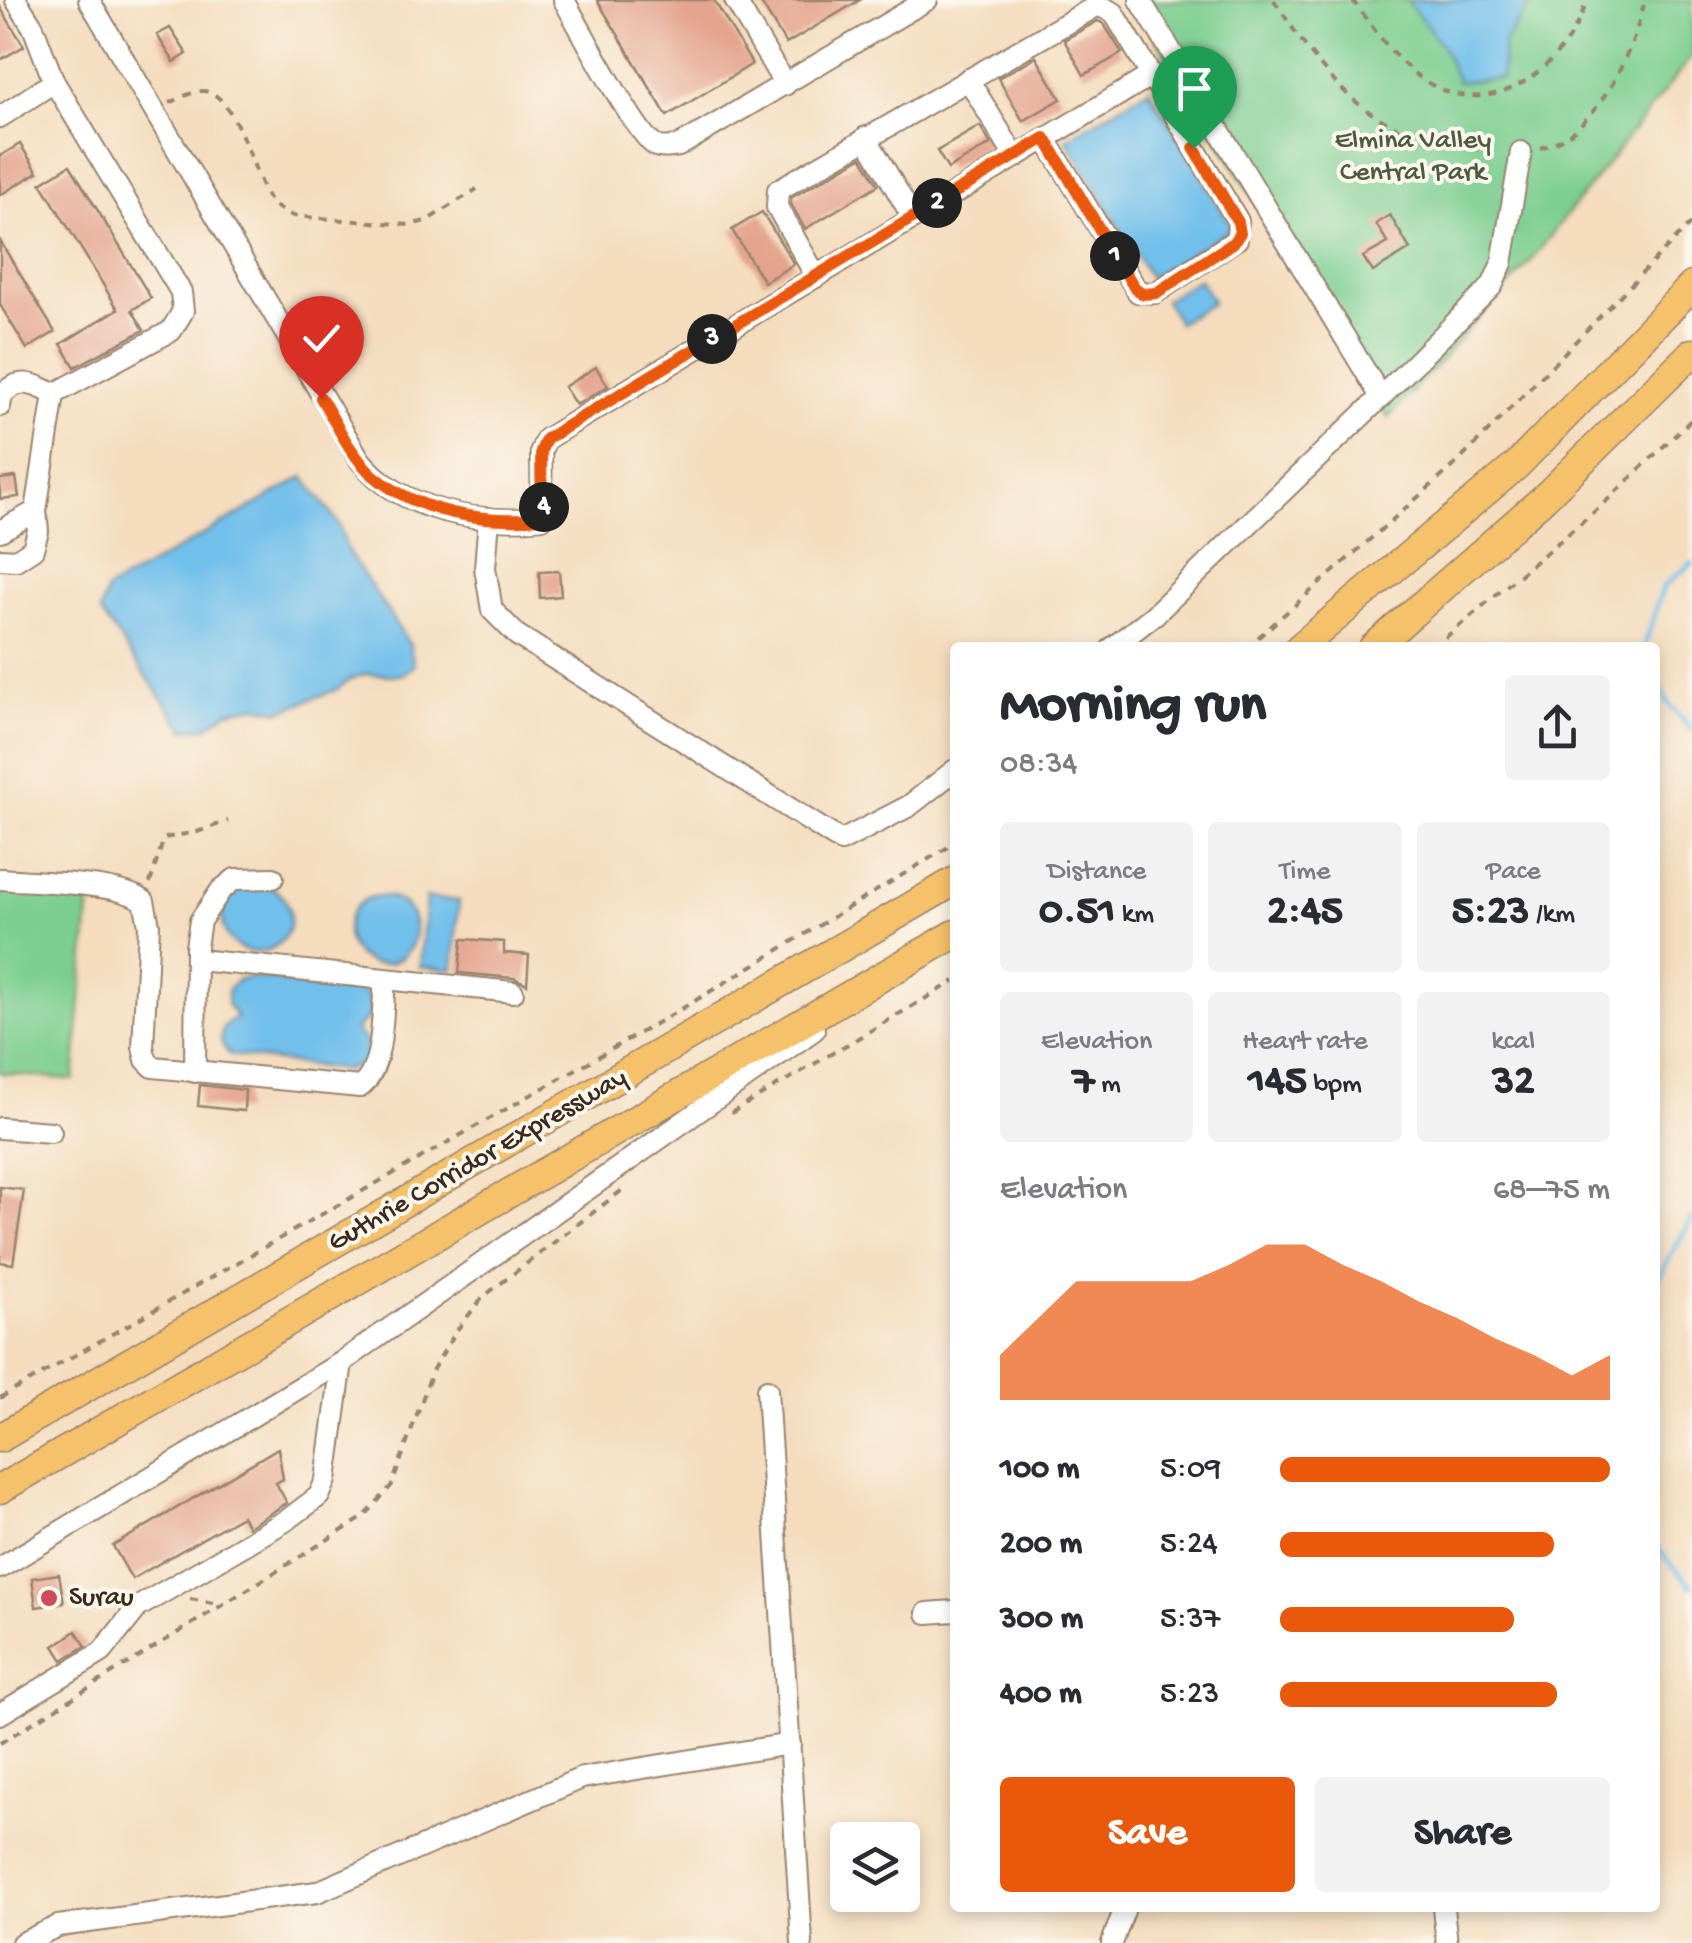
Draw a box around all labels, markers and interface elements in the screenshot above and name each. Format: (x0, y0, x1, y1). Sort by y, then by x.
pin (1152, 46, 1237, 149)
icon: arrive (1167, 61, 1222, 116)
park label: Elmina Valley Central Park (1335, 125, 1492, 190)
pin: 2 (912, 178, 962, 228)
text: 2 (930, 186, 944, 219)
pin: 1 (1090, 231, 1140, 281)
text: 1 (1109, 239, 1121, 272)
pin (279, 296, 364, 399)
icon: check (294, 311, 349, 366)
pin: 3 (687, 314, 737, 364)
text: 3 (705, 322, 719, 355)
pin: 4 (519, 482, 569, 532)
text: 4 (537, 490, 551, 523)
button: share (1505, 675, 1610, 780)
text: Morning run (1000, 676, 1266, 740)
text: 08:34 (1000, 746, 1078, 784)
text: Distance (1047, 856, 1146, 889)
text: Time (1279, 856, 1331, 889)
text: Pace (1486, 856, 1541, 889)
text: 0.51 (1039, 889, 1115, 938)
text: 2:45 (1267, 889, 1343, 938)
text: 5:23 (1452, 889, 1529, 938)
text: km (1115, 899, 1154, 932)
text: /km (1529, 899, 1575, 932)
text: Elevation (1041, 1026, 1152, 1059)
text: Heart rate (1242, 1026, 1368, 1059)
text: kcal (1491, 1026, 1535, 1059)
text: 7 (1072, 1059, 1094, 1108)
text: 145 (1248, 1059, 1307, 1108)
text: 32 (1492, 1059, 1535, 1108)
street label: Guthrie Corridor Expressway (323, 1062, 633, 1260)
text: m (1094, 1069, 1121, 1102)
text: bpm (1307, 1069, 1362, 1102)
text: Elevation (1000, 1172, 1127, 1210)
text: 68–75 m (1493, 1172, 1610, 1210)
text: 100 m (1000, 1451, 1080, 1489)
text: 5:09 (1160, 1451, 1221, 1489)
text: 200 m (1000, 1526, 1082, 1564)
text: 5:24 (1160, 1526, 1218, 1564)
place label: Surau (69, 1582, 134, 1615)
marker: Surau (38, 1587, 60, 1609)
text: 300 m (1000, 1601, 1083, 1639)
text: 5:37 (1160, 1601, 1220, 1639)
text: 400 m (1000, 1676, 1082, 1714)
text: 5:23 (1160, 1676, 1219, 1714)
button: Save (1000, 1777, 1295, 1892)
button: Share (1315, 1777, 1610, 1892)
map controls (830, 1822, 920, 1912)
button: layers (830, 1822, 920, 1912)

